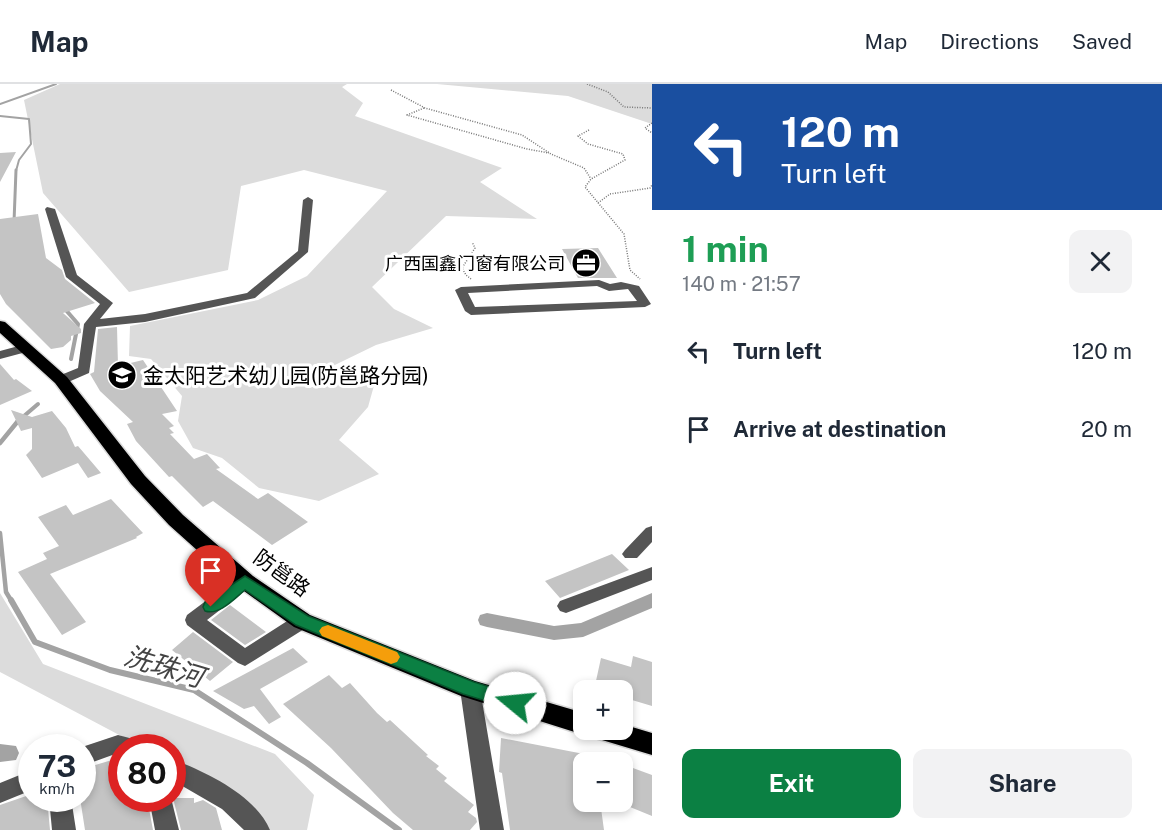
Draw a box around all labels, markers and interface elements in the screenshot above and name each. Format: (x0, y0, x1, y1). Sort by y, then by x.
text: Map (30, 25, 89, 58)
text: Map (865, 29, 907, 54)
text: Directions (940, 29, 1039, 54)
text: Saved (1072, 29, 1132, 54)
text: 120 m (781, 107, 900, 156)
icon: left (682, 108, 760, 186)
text: Turn left (781, 157, 887, 189)
text: 1 min (682, 228, 769, 270)
button: close (1069, 230, 1132, 293)
office icon: 广西国鑫门窗有限公司 (570, 247, 602, 279)
place label: 广西国鑫门窗有限公司 (385, 253, 565, 274)
text: 140 m · 21:57 (682, 272, 801, 296)
icon: left (682, 335, 715, 368)
text: Turn left (733, 338, 822, 364)
text: 120 m (1072, 338, 1132, 364)
school or university icon: 金太阳艺术幼儿园(防邕路分园) (106, 359, 138, 391)
place label: 金太阳艺术幼儿园(防邕路分园) (143, 363, 429, 388)
icon: arrive (682, 413, 715, 446)
text: Arrive at destination (733, 416, 946, 442)
text: 20 m (1081, 416, 1132, 442)
street label: 防邕路 (249, 544, 315, 602)
pin (185, 545, 236, 607)
icon: arrive (194, 554, 227, 587)
water label: 洗珠河 (121, 639, 212, 695)
position arrow (483, 671, 547, 735)
map controls (573, 680, 633, 812)
button: + (573, 680, 633, 740)
speed limit sign: 80 (108, 734, 186, 812)
text: 73 (38, 748, 76, 784)
button: Exit (682, 749, 901, 818)
button: Share (913, 749, 1132, 818)
button: − (573, 752, 633, 812)
text: km/h (39, 780, 75, 797)

